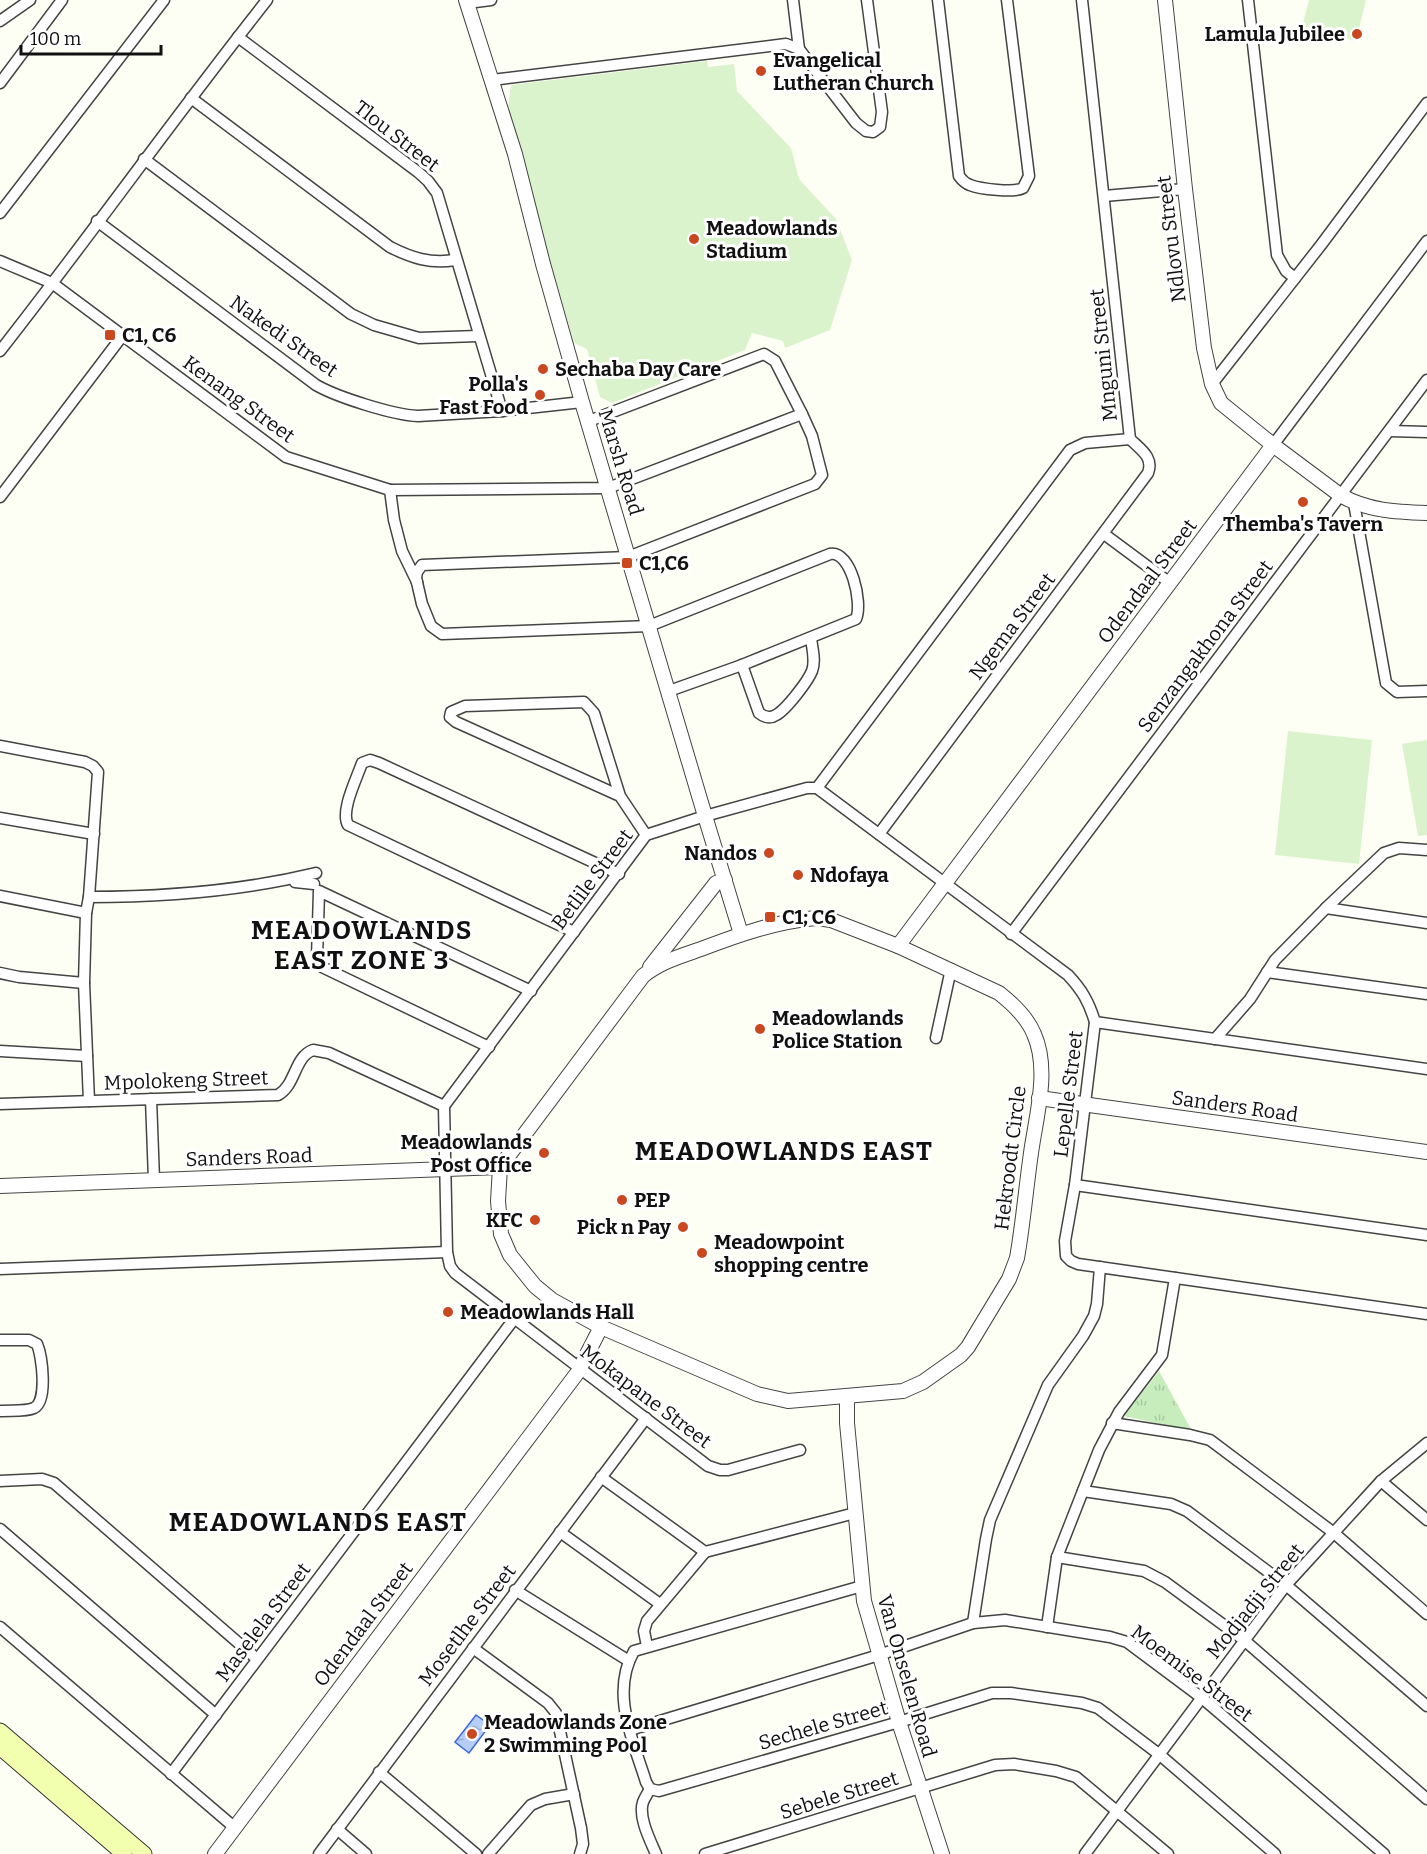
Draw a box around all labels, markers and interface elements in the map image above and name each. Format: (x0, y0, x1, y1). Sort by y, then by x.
scale bar (21, 18, 160, 56)
place label: Lamula Jubilee (1205, 22, 1345, 46)
marker: Lamula Jubilee (1350, 27, 1364, 41)
text: 100 m (30, 28, 81, 50)
place label: Evangelical Lutheran Church (773, 48, 934, 95)
marker: Evangelical Lutheran Church (754, 64, 768, 78)
street label: Tlou Street (350, 95, 444, 177)
street label: Ndlovu Street (1151, 174, 1191, 304)
place label: Meadowlands Stadium (706, 216, 838, 263)
marker: Meadowlands Stadium (687, 232, 701, 246)
street label: Mnguni Street (1084, 288, 1122, 422)
street label: Nakedi Street (225, 290, 343, 382)
place label: C1, C6 (122, 323, 176, 347)
marker: C1, C6 (103, 328, 117, 342)
street label: Kenang Street (178, 350, 300, 448)
place label: Sechaba Day Care (555, 357, 721, 381)
marker: Sechaba Day Care (536, 362, 550, 376)
place label: Polla's Fast Food (439, 372, 528, 419)
marker: Polla's Fast Food (533, 388, 547, 402)
street label: Marsh Road (593, 406, 649, 518)
marker: Themba's Tavern (1296, 495, 1310, 509)
place label: Themba's Tavern (1223, 512, 1383, 536)
street label: Odendaal Street (1092, 514, 1202, 648)
place label: C1,C6 (639, 551, 689, 575)
street label: Senzangakhona Street (1132, 555, 1278, 737)
marker: C1,C6 (620, 556, 634, 570)
street label: Ngema Street (964, 568, 1060, 684)
street label: Betlile Street (546, 824, 638, 934)
place label: Nandos (684, 841, 757, 865)
marker: Nandos (762, 846, 776, 860)
place label: Ndofaya (810, 863, 889, 887)
marker: Ndofaya (791, 868, 805, 882)
place label: C1; C6 (782, 905, 836, 929)
marker: C1; C6 (763, 910, 777, 924)
district label: MEADOWLANDS EAST ZONE 3 (251, 915, 473, 976)
place label: Meadowlands Police Station (772, 1006, 904, 1053)
marker: Meadowlands Police Station (753, 1022, 767, 1036)
street label: Lepelle Street (1048, 1029, 1088, 1159)
street label: Mpolokeng Street (103, 1065, 269, 1095)
street label: Hekroodt Circle (989, 1084, 1031, 1232)
street label: Sanders Road (1170, 1085, 1300, 1127)
place label: Meadowlands Post Office (400, 1130, 532, 1177)
district label: MEADOWLANDS EAST (635, 1136, 933, 1167)
street label: Sanders Road (185, 1143, 313, 1171)
marker: Meadowlands Post Office (537, 1146, 551, 1160)
place label: PEP (634, 1188, 670, 1212)
marker: PEP (615, 1193, 629, 1207)
place label: KFC (486, 1208, 523, 1232)
marker: KFC (528, 1213, 542, 1227)
place label: Pick n Pay (577, 1215, 672, 1239)
marker: Pick n Pay (676, 1220, 690, 1234)
place label: Meadowpoint shopping centre (714, 1230, 869, 1277)
marker: Meadowpoint shopping centre (695, 1246, 709, 1260)
place label: Meadowlands Hall (460, 1300, 634, 1324)
marker: Meadowlands Hall (441, 1305, 455, 1319)
street label: Mokapane Street (576, 1339, 716, 1453)
district label: MEADOWLANDS EAST (169, 1507, 467, 1538)
street label: Modjadji Street (1201, 1539, 1309, 1664)
street label: Odendaal Street (308, 1557, 418, 1691)
street label: Maselela Street (211, 1558, 315, 1686)
street label: Mosetlhe Street (413, 1559, 521, 1691)
street label: Van Onselen Road (872, 1592, 942, 1760)
street label: Moemise Street (1127, 1620, 1257, 1726)
street label: Sechele Street (756, 1695, 890, 1755)
place label: Meadowlands Zone 2 Swimming Pool (484, 1710, 667, 1757)
marker: Meadowlands Zone 2 Swimming Pool (465, 1727, 479, 1741)
street label: Sebele Street (777, 1766, 901, 1824)

